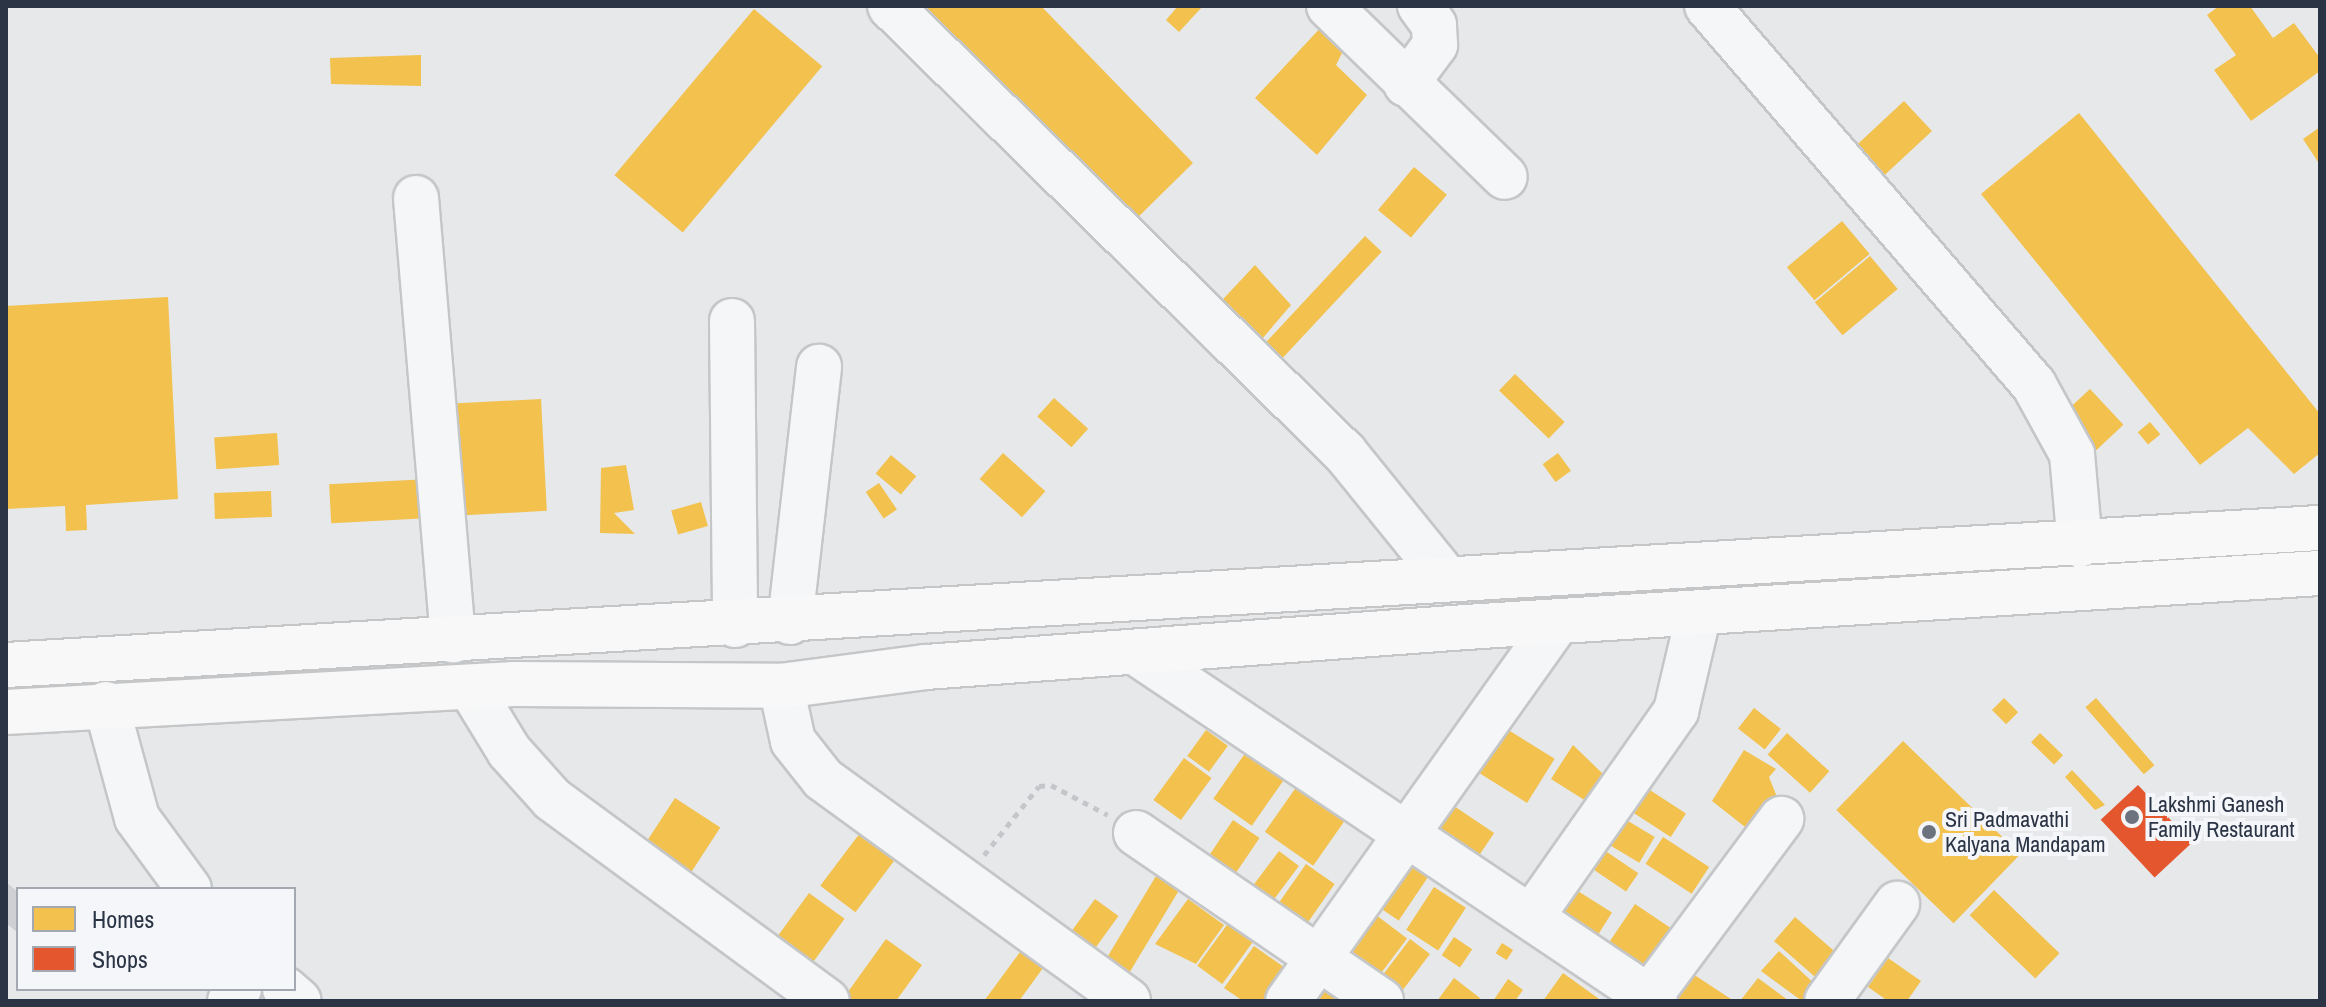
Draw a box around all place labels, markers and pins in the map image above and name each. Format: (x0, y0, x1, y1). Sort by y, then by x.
place label: Lakshmi Ganesh Family Restaurant (2148, 791, 2294, 842)
place label: Sri Padmavathi Kalyana Mandapam (1945, 806, 2105, 858)
marker: Lakshmi Ganesh Family Restaurant (2123, 808, 2141, 826)
marker: Sri Padmavathi Kalyana Mandapam (1920, 823, 1938, 841)

